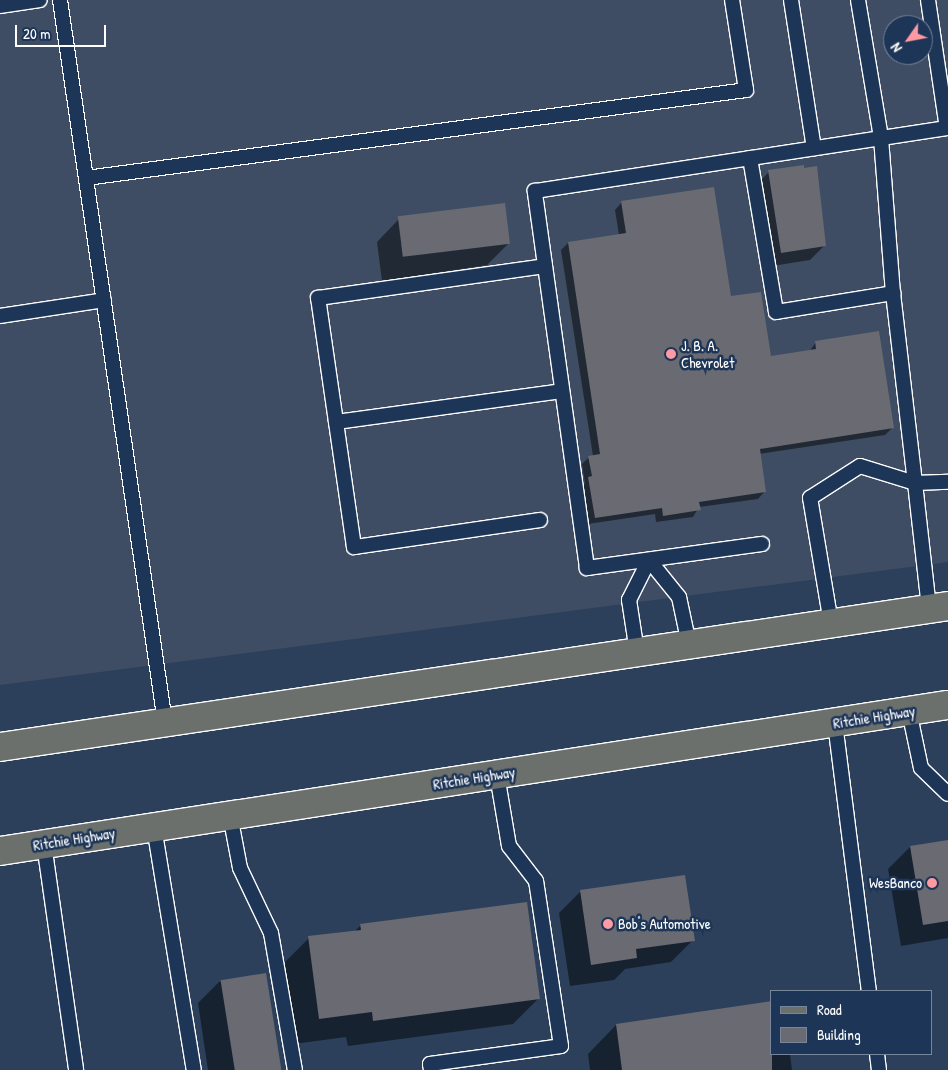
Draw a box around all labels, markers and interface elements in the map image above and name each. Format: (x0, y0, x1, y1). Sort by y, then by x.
scale bar (18, 15, 109, 47)
north arrow (883, 15, 933, 65)
text: 20 m (23, 23, 50, 44)
text: N (886, 40, 906, 56)
place label: J. B. A. Chevrolet (681, 336, 734, 371)
marker: J. B. A. Chevrolet (665, 348, 677, 360)
street label: Ritchie Highway (832, 702, 916, 732)
street label: Ritchie Highway (432, 763, 516, 793)
street label: Ritchie Highway (32, 824, 116, 854)
place label: WesBanco (869, 874, 922, 892)
marker: WesBanco (926, 877, 938, 889)
place label: Bob's Automotive (618, 915, 711, 933)
marker: Bob's Automotive (602, 918, 614, 930)
legend (770, 990, 933, 1055)
text: Road (817, 999, 842, 1020)
text: Building (817, 1024, 861, 1045)

